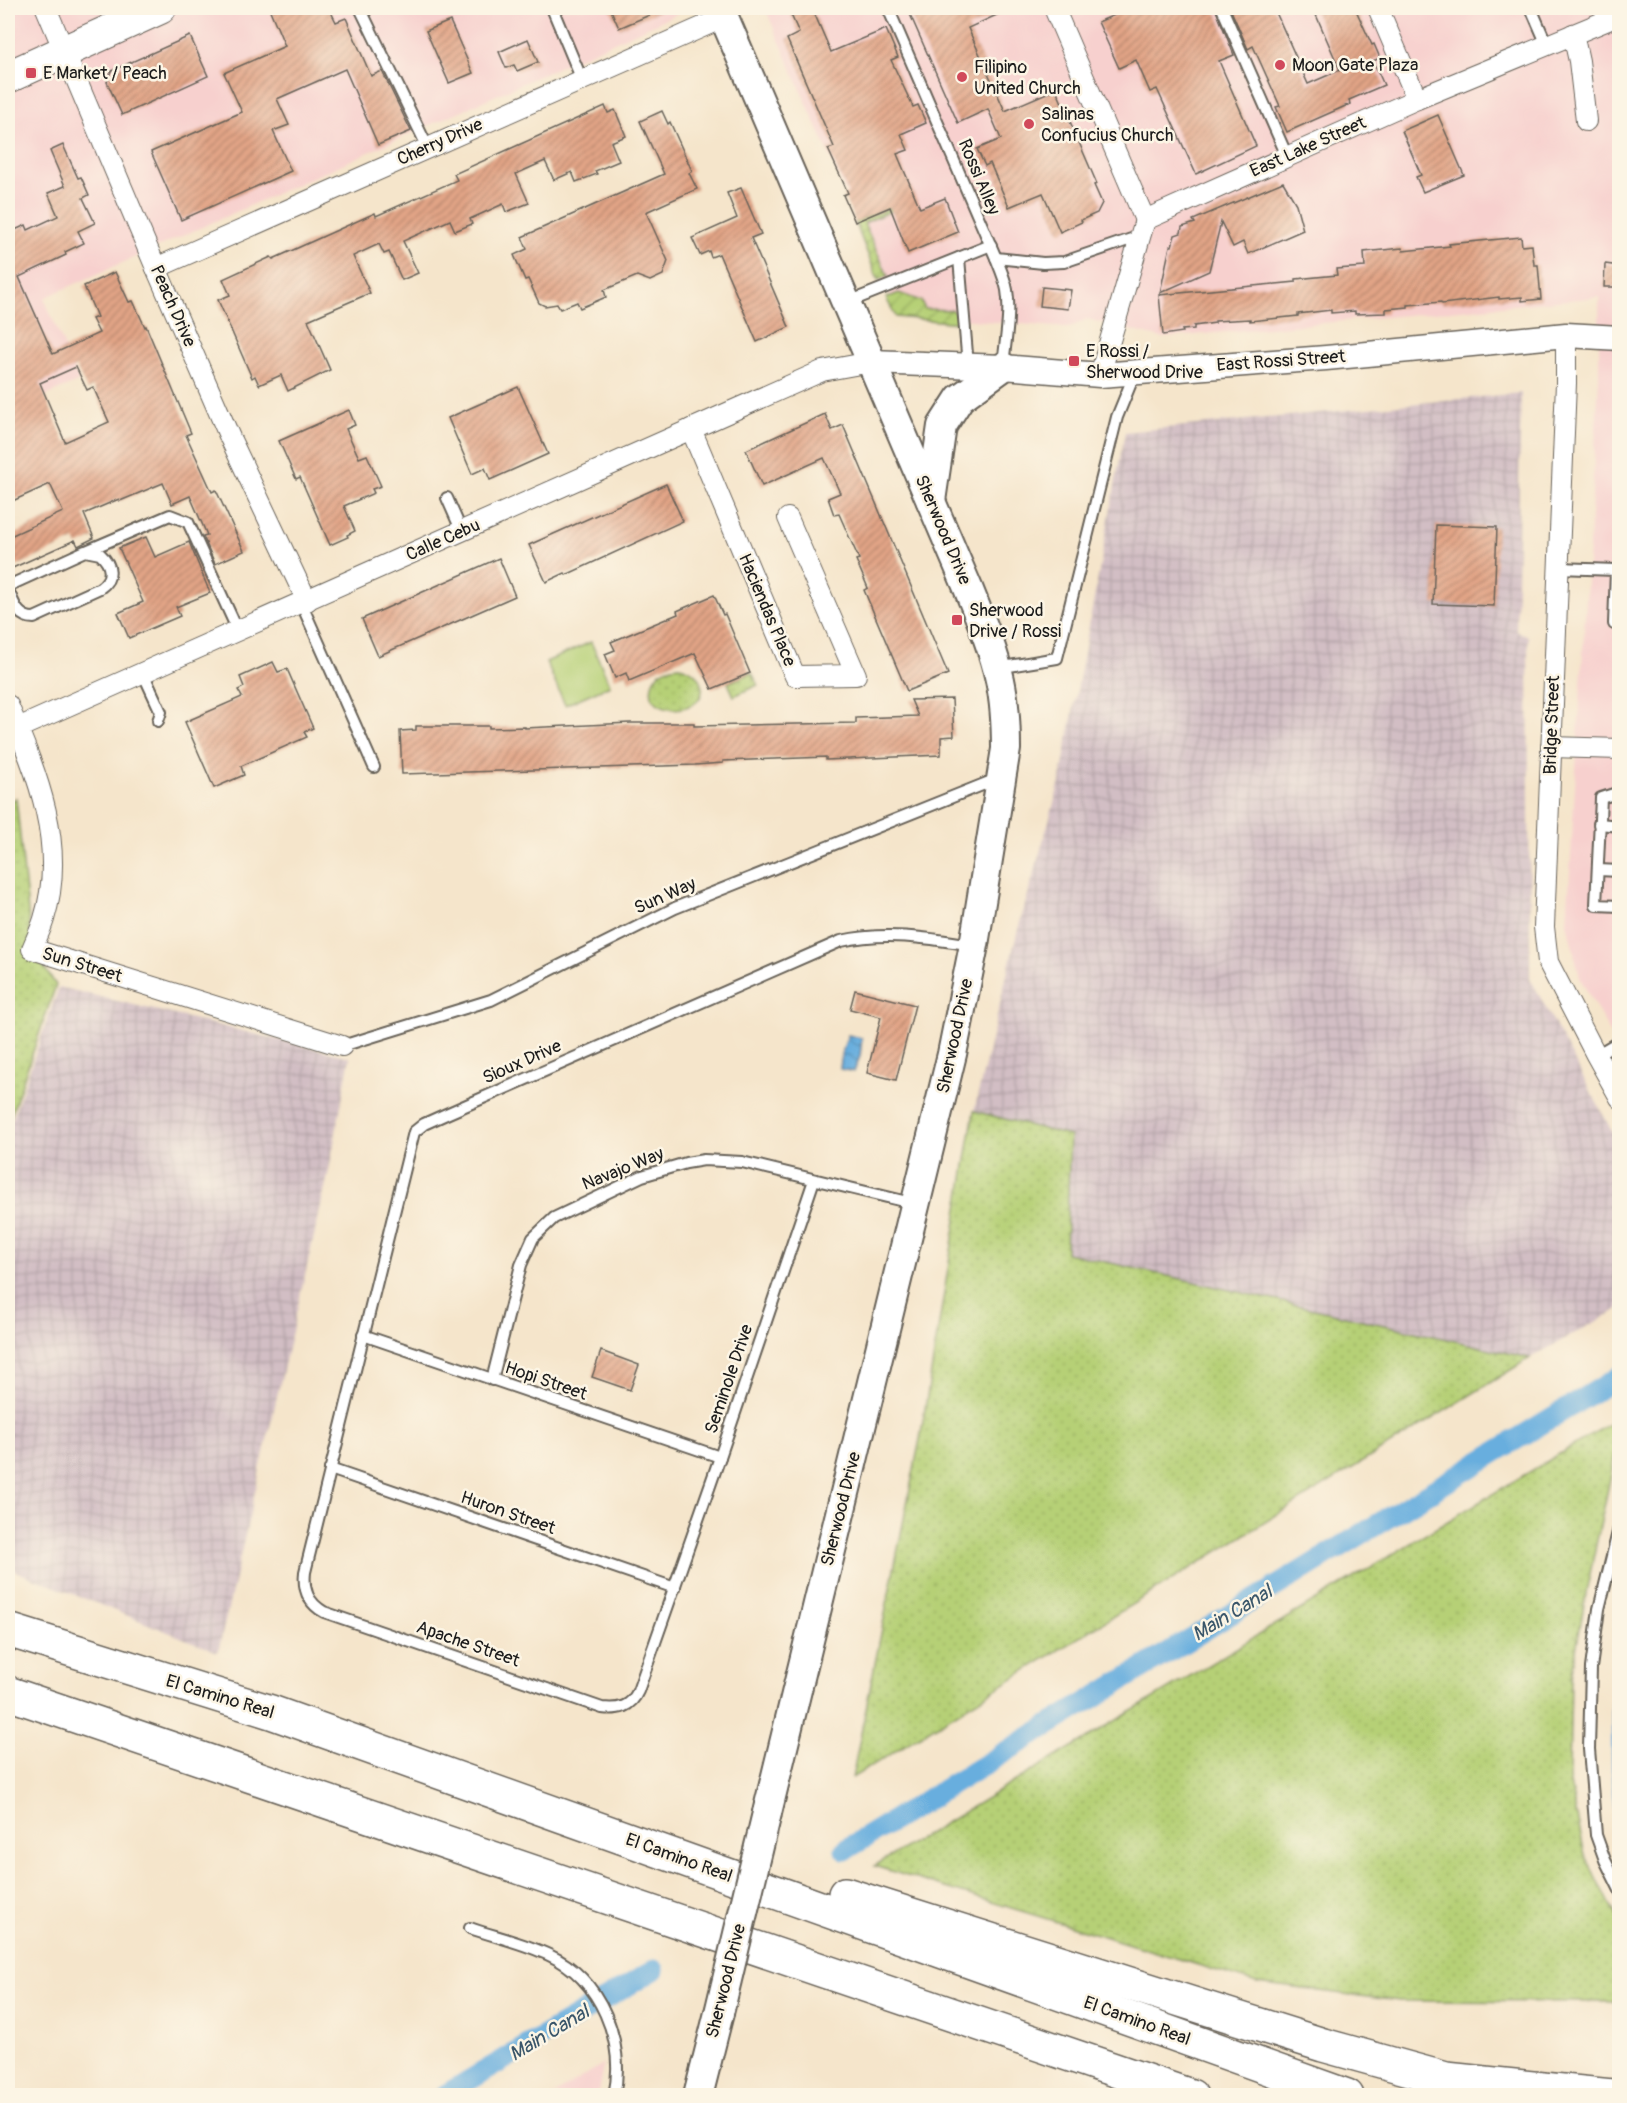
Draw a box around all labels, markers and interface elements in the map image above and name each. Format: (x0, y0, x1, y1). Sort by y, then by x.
place label: Moon Gate Plaza (1292, 54, 1418, 77)
place label: Filipino United Church (974, 56, 1081, 100)
marker: Moon Gate Plaza (1273, 58, 1287, 72)
place label: E Market / Peach (43, 62, 167, 85)
marker: E Market / Peach (24, 66, 38, 80)
marker: Filipino United Church (955, 70, 969, 84)
place label: Salinas Confucius Church (1041, 103, 1173, 147)
street label: East Lake Street (1246, 111, 1370, 183)
street label: Cherry Drive (394, 113, 486, 171)
marker: Salinas Confucius Church (1022, 117, 1036, 131)
street label: Rossi Alley (953, 136, 1005, 219)
street label: Peach Drive (145, 262, 201, 351)
place label: E Rossi / Sherwood Drive (1086, 340, 1203, 384)
street label: East Rossi Street (1216, 345, 1347, 377)
marker: E Rossi / Sherwood Drive (1067, 354, 1081, 368)
street label: Sherwood Drive (910, 472, 976, 588)
street label: Calle Cebu (402, 513, 484, 567)
street label: Haciendas Place (733, 550, 801, 670)
place label: Sherwood Drive / Rossi (969, 599, 1061, 643)
marker: Sherwood Drive / Rossi (950, 613, 964, 627)
street label: Bridge Street (1539, 674, 1565, 775)
street label: Sun Way (631, 872, 700, 920)
street label: Sun Street (39, 942, 125, 988)
street label: Sherwood Drive (932, 976, 978, 1096)
street label: Sioux Drive (479, 1034, 565, 1090)
street label: Navajo Way (579, 1142, 668, 1196)
street label: Seminole Drive (700, 1321, 758, 1437)
street label: Hopi Street (502, 1356, 591, 1406)
street label: Sherwood Drive (816, 1449, 866, 1568)
street label: Huron Street (457, 1486, 559, 1540)
water label: Main Canal (1187, 1578, 1279, 1647)
street label: Apache Street (413, 1616, 523, 1673)
street label: El Camino Real (163, 1670, 277, 1724)
street label: El Camino Real (622, 1828, 736, 1888)
street label: Sherwood Drive (701, 1921, 751, 2040)
street label: El Camino Real (1080, 1991, 1194, 2051)
water label: Main Canal (504, 1998, 596, 2067)

